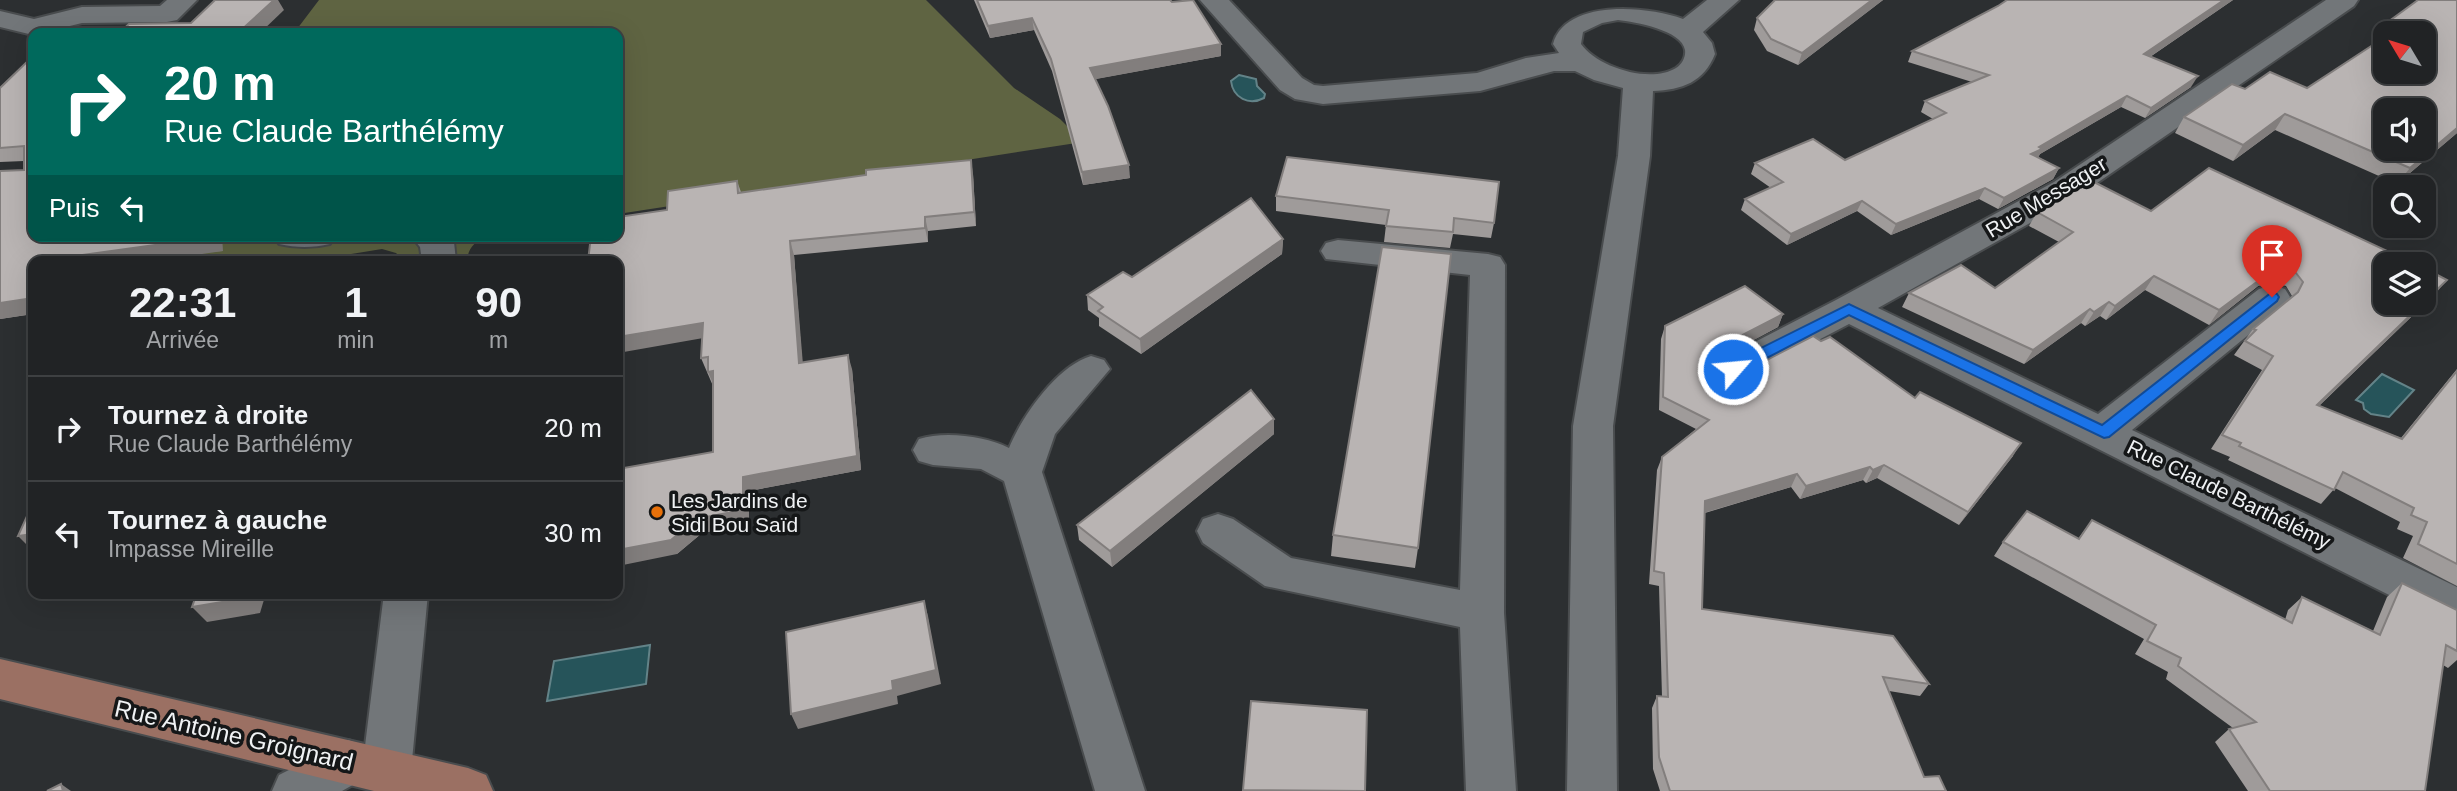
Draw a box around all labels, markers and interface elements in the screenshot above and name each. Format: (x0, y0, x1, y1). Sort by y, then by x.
north arrow (2373, 21, 2436, 84)
map controls (2373, 21, 2436, 315)
icon: right (49, 56, 140, 147)
text: 20 m (164, 56, 276, 110)
button: sound (2373, 98, 2436, 161)
text: Rue Claude Barthélémy (164, 113, 504, 149)
street label: Rue Messager (1982, 152, 2110, 242)
button: search (2373, 175, 2436, 238)
icon: left (114, 189, 152, 227)
text: Puis (49, 193, 100, 223)
pin (2242, 225, 2302, 297)
icon: arrive (2253, 236, 2291, 274)
button: layers (2373, 252, 2436, 315)
text: 22:31 (129, 279, 236, 326)
text: 1 (344, 279, 368, 326)
text: 90 (475, 279, 522, 326)
text: Arrivée (146, 327, 219, 353)
text: min (337, 327, 374, 353)
text: m (489, 327, 508, 353)
position arrow (1696, 332, 1770, 406)
text: Tournez à droite (108, 400, 308, 430)
icon: right (49, 410, 87, 448)
text: 20 m (544, 413, 602, 443)
text: Rue Claude Barthélémy (108, 431, 352, 457)
street label: Rue Claude Barthélémy (2124, 435, 2335, 553)
place label: Les Jardins de Sidi Bou Saïd (671, 489, 808, 536)
marker: Les Jardins de Sidi Bou Saïd (649, 504, 665, 520)
text: Tournez à gauche (108, 505, 327, 535)
icon: left (49, 515, 87, 553)
text: 30 m (544, 518, 602, 548)
text: Impasse Mireille (108, 536, 274, 562)
street label: Rue Antoine Groignard (112, 694, 356, 776)

